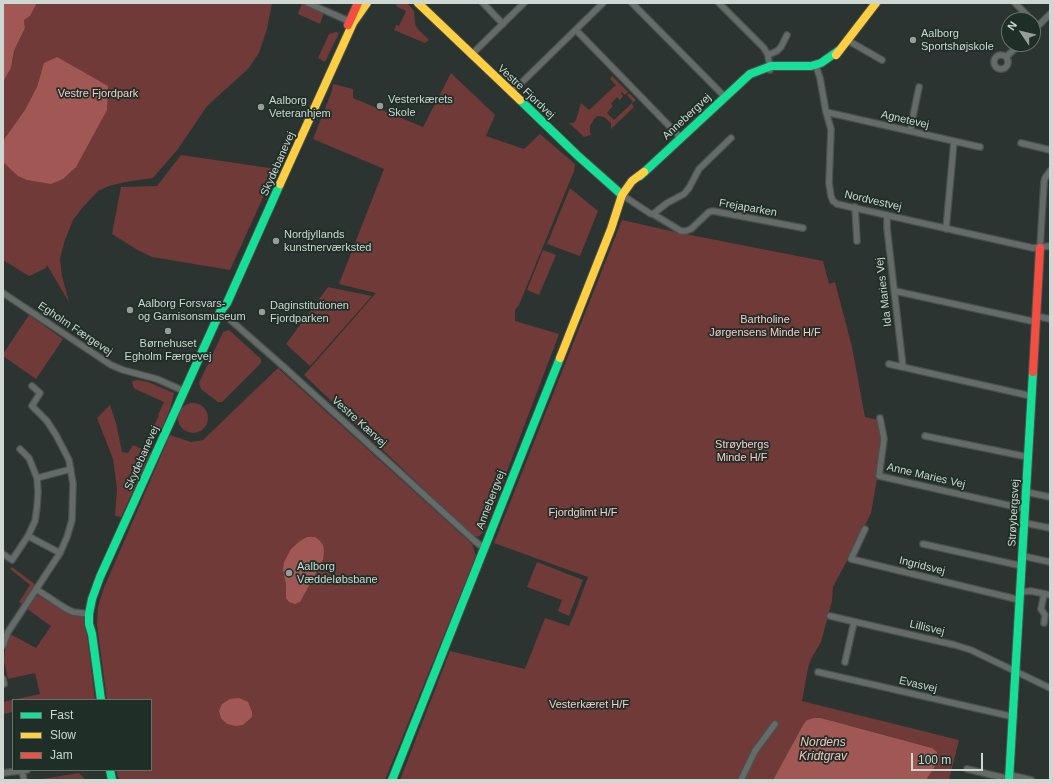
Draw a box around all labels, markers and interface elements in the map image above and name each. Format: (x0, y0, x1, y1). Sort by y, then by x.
north arrow (1001, 12, 1041, 52)
text: N (1005, 19, 1019, 32)
place label: Aalborg Sportshøjskole (921, 27, 994, 53)
marker: Aalborg Sportshøjskole (908, 35, 918, 45)
street label: Vestre Fjordvej (495, 62, 557, 122)
park label: Vestre Fjordpark (58, 87, 138, 101)
street label: Annebergvej (660, 91, 714, 143)
place label: Vesterkærets Skole (388, 93, 453, 119)
place label: Aalborg Veteranhjem (269, 94, 331, 120)
marker: Vesterkærets Skole (375, 101, 385, 111)
marker: Aalborg Veteranhjem (256, 102, 266, 112)
street label: Agnetevej (880, 108, 930, 132)
street label: Skydebanevej (258, 130, 298, 198)
street label: Nordvestvej (843, 188, 903, 214)
street label: Frejaparken (718, 196, 778, 220)
place label: Nordjyllands kunstnerværksted (284, 228, 371, 254)
marker: Nordjyllands kunstnerværksted (271, 236, 281, 246)
street label: Ida Maries Vej (873, 257, 895, 327)
place label: Aalborg Forsvars- og Garnisonsmuseum (138, 297, 246, 323)
street label: Egholm Færgevej (35, 299, 115, 359)
place label: Daginstitutionen Fjordparken (270, 299, 349, 325)
marker: Aalborg Forsvars- og Garnisonsmuseum (125, 305, 135, 315)
marker: Daginstitutionen Fjordparken (257, 307, 267, 317)
park label: Bartholine Jørgensens Minde H/F (709, 313, 821, 339)
marker: Børnehuset Egholm Færgevej (163, 326, 173, 336)
place label: Børnehuset Egholm Færgevej (125, 337, 211, 363)
street label: Vestre Kærvej (329, 394, 389, 450)
street label: Skydebanevej (122, 424, 162, 492)
park label: Strøybergs Minde H/F (715, 438, 769, 464)
street label: Anne Maries Vej (885, 461, 967, 491)
street label: Annebergvej (474, 469, 508, 531)
street label: Strøybergsvej (1006, 479, 1022, 547)
park label: Fjordglimt H/F (548, 506, 618, 520)
street label: Ingridsvej (898, 554, 946, 578)
place label: Aalborg Væddeløbsbane (297, 560, 378, 586)
marker: Aalborg Væddeløbsbane (284, 568, 294, 578)
street label: Lillisvej (908, 618, 946, 638)
street label: Evasvej (898, 674, 938, 696)
park label: Vesterkæret H/F (549, 698, 629, 712)
legend (12, 699, 152, 771)
text: Fast (50, 708, 73, 722)
text: Slow (50, 728, 76, 742)
water label: Nordens Kridtgrav (799, 736, 847, 764)
scale bar (913, 745, 985, 771)
text: Jam (50, 748, 73, 762)
text: 100 m (918, 753, 951, 767)

